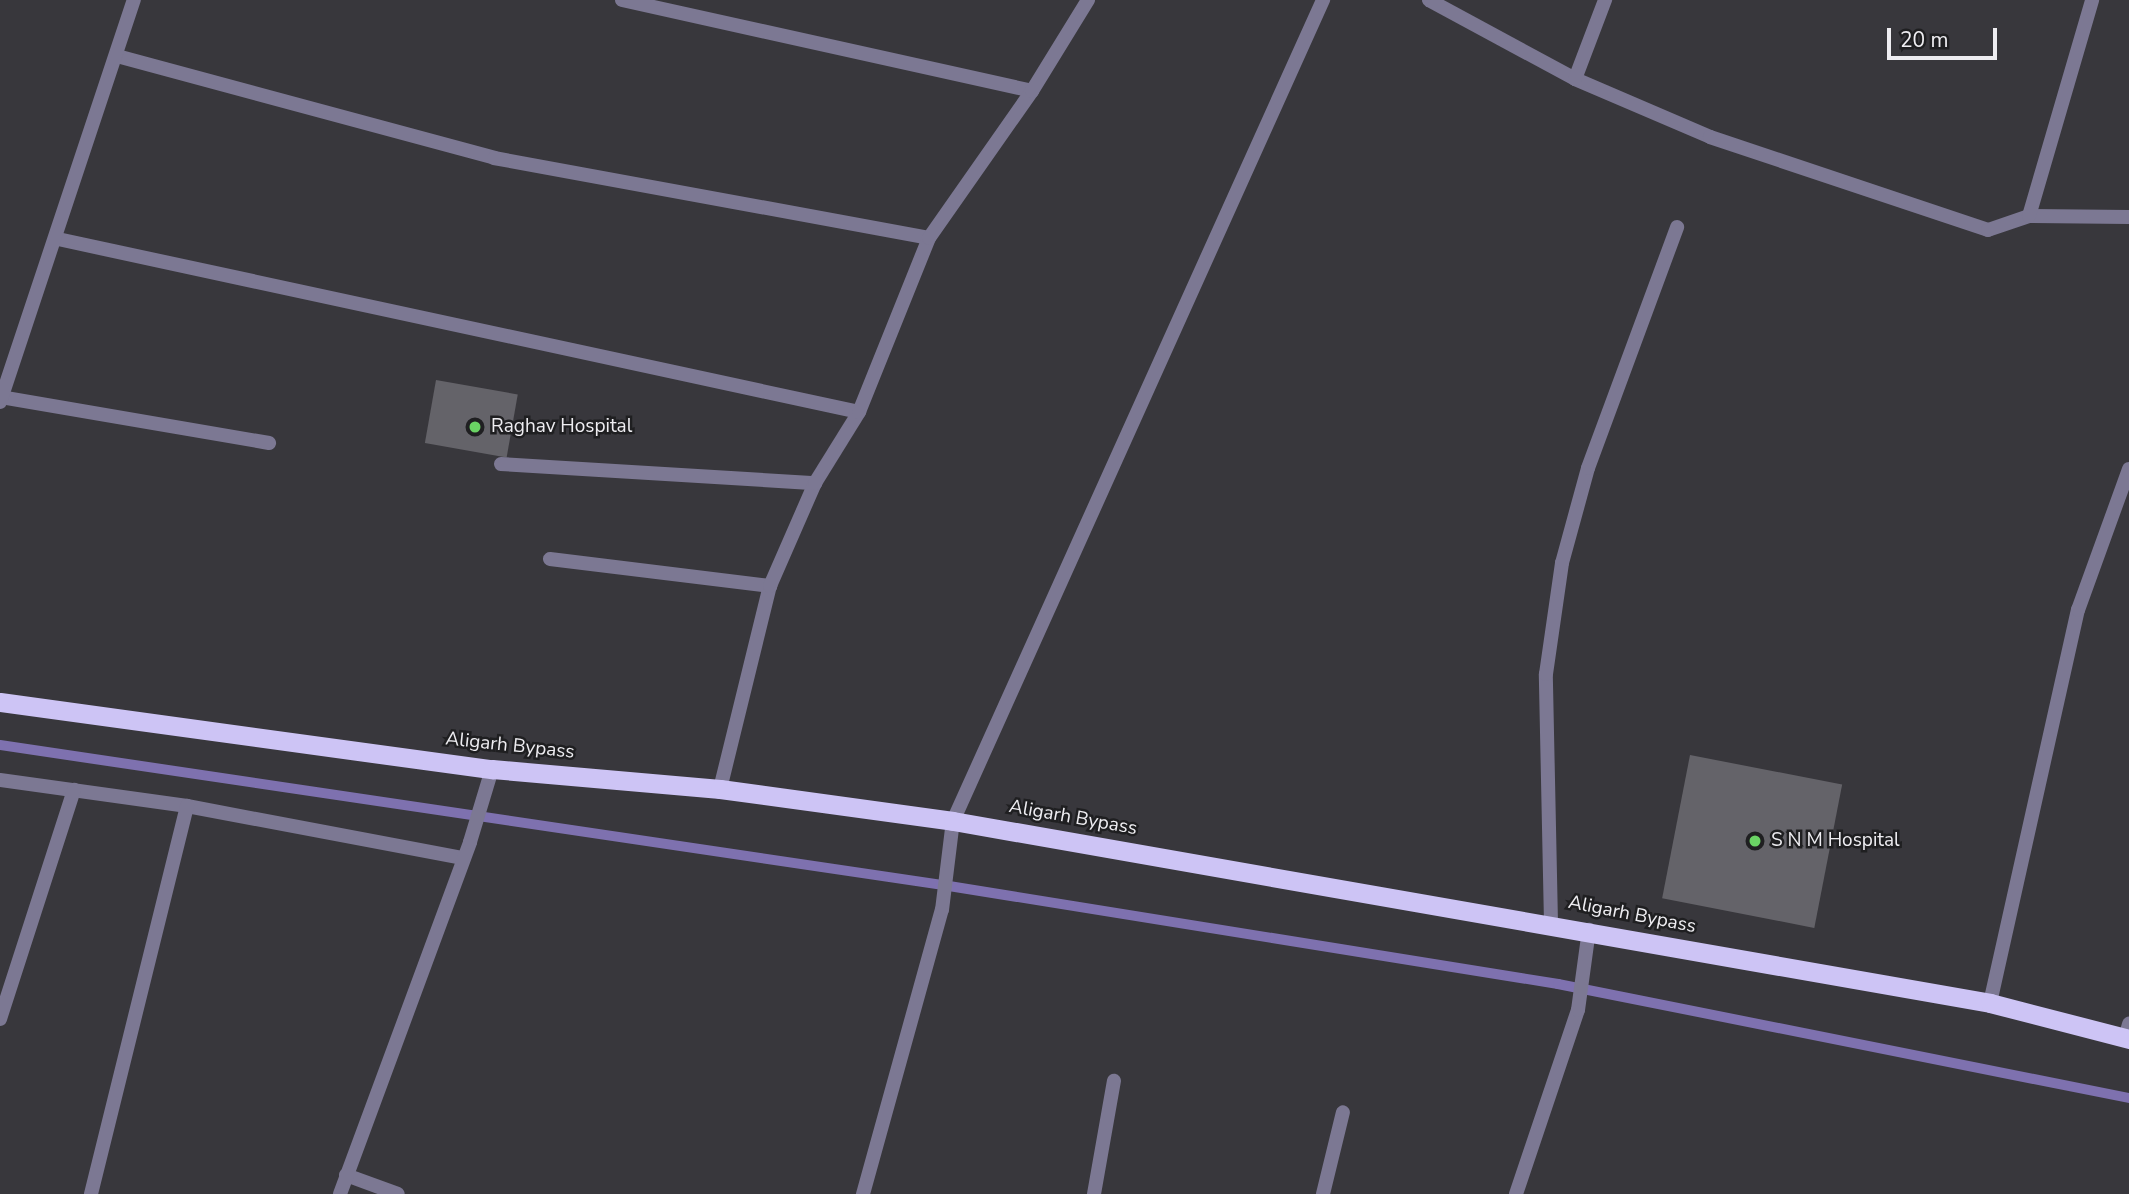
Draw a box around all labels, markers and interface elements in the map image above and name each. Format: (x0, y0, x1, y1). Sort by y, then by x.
scale bar (1891, 14, 2001, 58)
text: 20 m (1900, 26, 1949, 54)
place label: Raghav Hospital (491, 416, 632, 438)
marker: Raghav Hospital (465, 417, 485, 437)
street label: Aligarh Bypass (444, 728, 576, 764)
street label: Aligarh Bypass (1007, 796, 1139, 840)
place label: S N M Hospital (1771, 830, 1900, 852)
marker: S N M Hospital (1745, 831, 1765, 851)
street label: Aligarh Bypass (1566, 891, 1698, 939)

